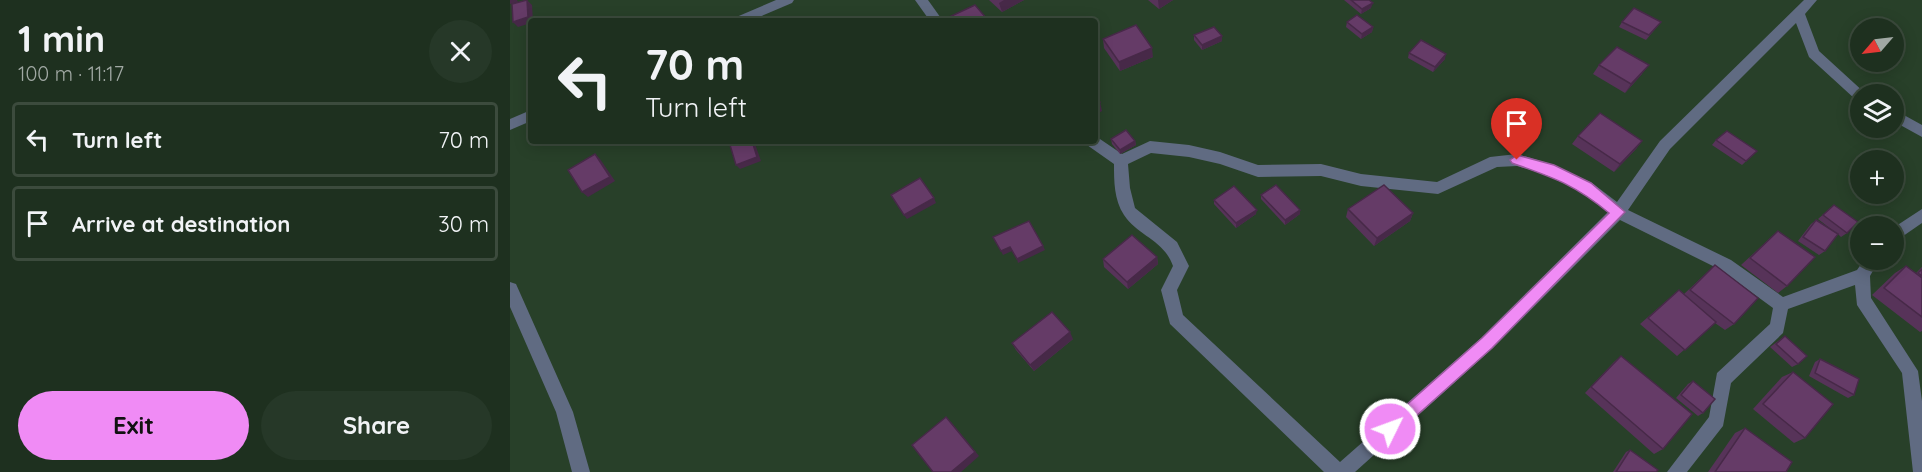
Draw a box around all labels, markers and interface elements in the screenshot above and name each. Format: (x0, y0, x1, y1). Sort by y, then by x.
text: 1 min (18, 16, 105, 61)
north arrow (1850, 18, 1904, 72)
map controls (1850, 18, 1904, 270)
button: close (429, 20, 492, 83)
text: 70 m (645, 38, 744, 91)
icon: left (546, 42, 624, 120)
text: 100 m · 11:17 (18, 61, 124, 86)
button: layers (1850, 84, 1904, 138)
text: Turn left (645, 90, 747, 124)
pin (1491, 98, 1542, 160)
icon: arrive (1500, 107, 1533, 140)
icon: left (21, 123, 54, 156)
text: Turn left (72, 126, 162, 154)
text: 70 m (439, 126, 489, 154)
button: + (1850, 150, 1904, 204)
icon: arrive (21, 207, 54, 240)
text: Arrive at destination (72, 210, 290, 238)
text: 30 m (438, 210, 489, 238)
button: − (1850, 216, 1904, 270)
button: Exit (18, 391, 249, 460)
button: Share (261, 391, 492, 460)
position arrow (1358, 397, 1422, 461)

